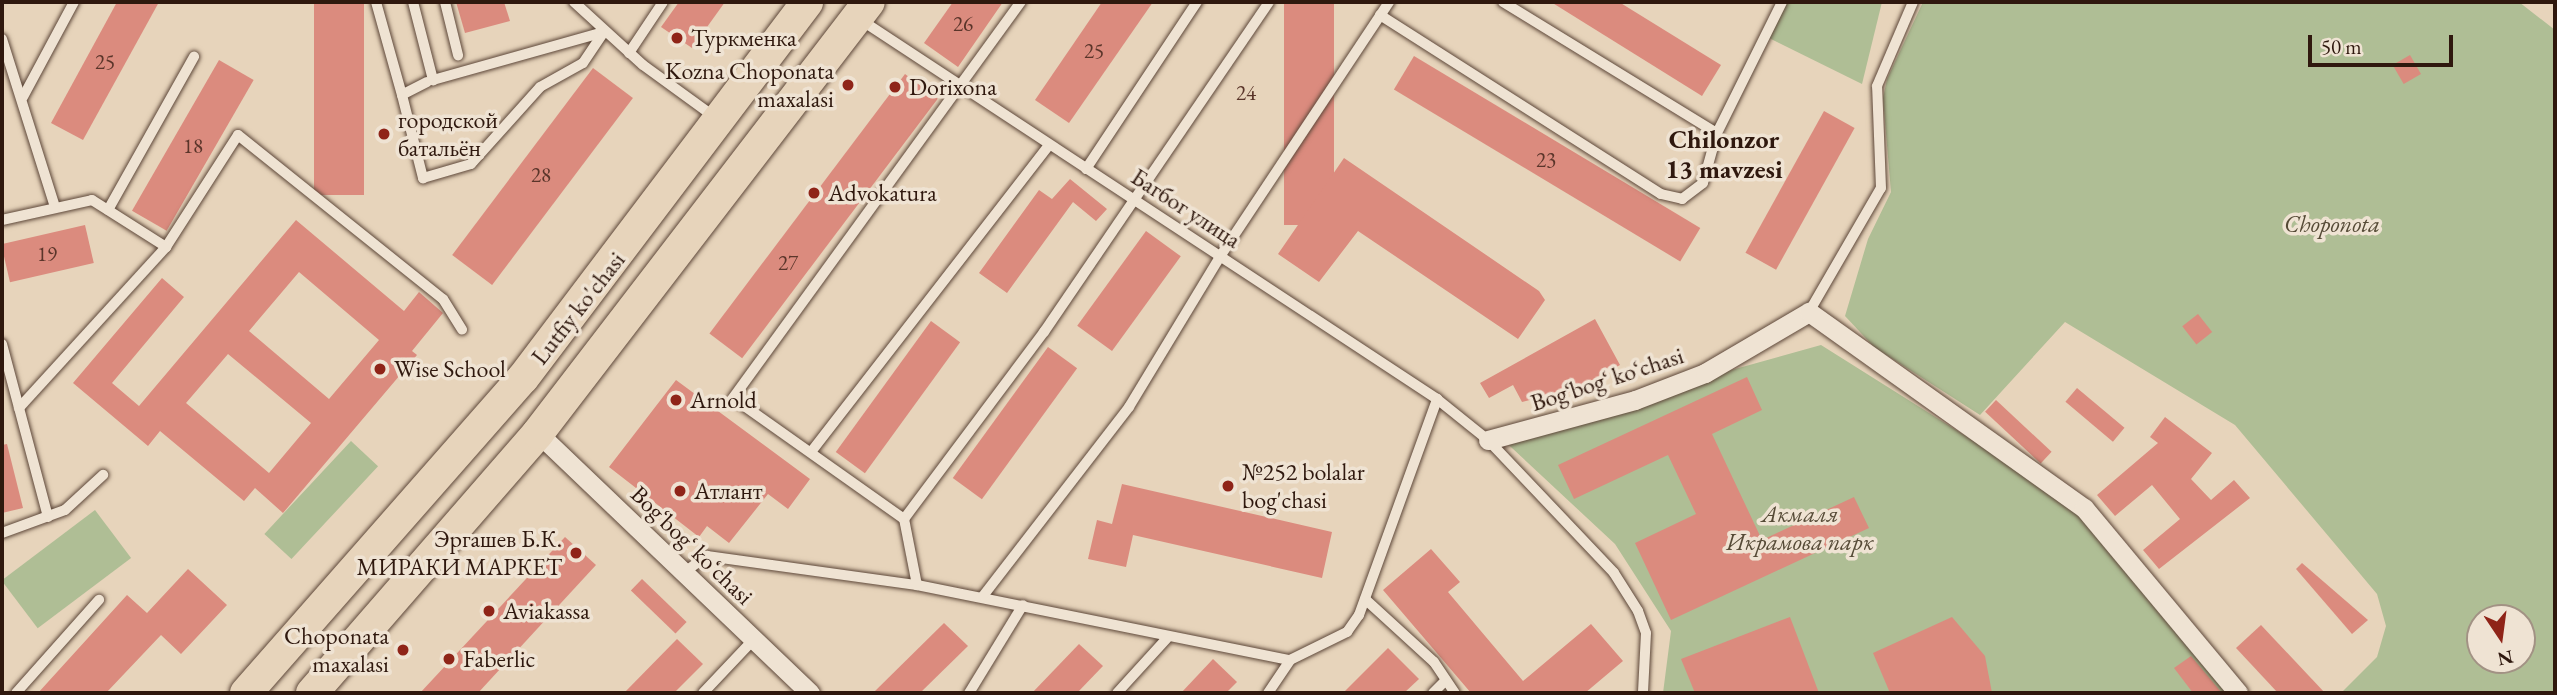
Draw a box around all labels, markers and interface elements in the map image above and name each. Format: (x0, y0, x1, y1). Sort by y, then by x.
house number: 26 (953, 11, 973, 37)
scale bar (2312, 21, 2457, 65)
place label: Туркменка (691, 24, 797, 52)
marker: Туркменка (669, 30, 685, 46)
text: 50 m (2321, 33, 2362, 60)
house number: 25 (1084, 38, 1104, 64)
house number: 25 (95, 49, 115, 75)
place label: Kozna Choponata maxalasi (665, 57, 834, 113)
place label: Dorixona (909, 73, 997, 101)
marker: Kozna Choponata maxalasi (840, 77, 856, 93)
marker: Dorixona (887, 79, 903, 95)
house number: 24 (1236, 80, 1256, 106)
place label: городской батальён (398, 106, 498, 162)
district label: Chilonzor 13 mavzesi (1665, 124, 1783, 186)
marker: городской батальён (376, 126, 392, 142)
house number: 18 (183, 133, 203, 159)
house number: 23 (1536, 147, 1556, 173)
house number: 28 (531, 162, 551, 188)
street label: Багбог улица (1126, 162, 1246, 254)
place label: Advokatura (828, 179, 937, 207)
marker: Advokatura (806, 185, 822, 201)
park label: Choponota (2284, 210, 2380, 238)
house number: 19 (37, 241, 57, 267)
street label: Lutfiy ko'chasi (525, 246, 631, 370)
house number: 27 (778, 250, 798, 276)
street label: Bogʻbogʻ koʻchasi (1527, 341, 1687, 417)
place label: Wise School (394, 355, 506, 383)
marker: Wise School (372, 361, 388, 377)
place label: Arnold (690, 386, 757, 414)
marker: Arnold (668, 392, 684, 408)
place label: №252 bolalar bog'chasi (1242, 458, 1365, 514)
place label: Атлант (694, 477, 762, 505)
marker: №252 bolalar bog'chasi (1220, 478, 1236, 494)
street label: Bogʻbogʻ koʻchasi (625, 479, 759, 611)
marker: Атлант (672, 483, 688, 499)
park label: Акмаля Икрамова парк (1726, 500, 1874, 556)
place label: Эргашев Б.К. МИРАКИ МАРКЕТ (357, 525, 562, 581)
marker: Эргашев Б.К. МИРАКИ МАРКЕТ (568, 545, 584, 561)
place label: Aviakassa (503, 597, 590, 625)
marker: Aviakassa (481, 603, 497, 619)
north arrow (2466, 604, 2536, 674)
place label: Choponata maxalasi (284, 622, 389, 678)
marker: Choponata maxalasi (395, 642, 411, 658)
text: N (2495, 644, 2516, 672)
place label: Faberlic (463, 645, 535, 673)
marker: Faberlic (441, 651, 457, 667)

